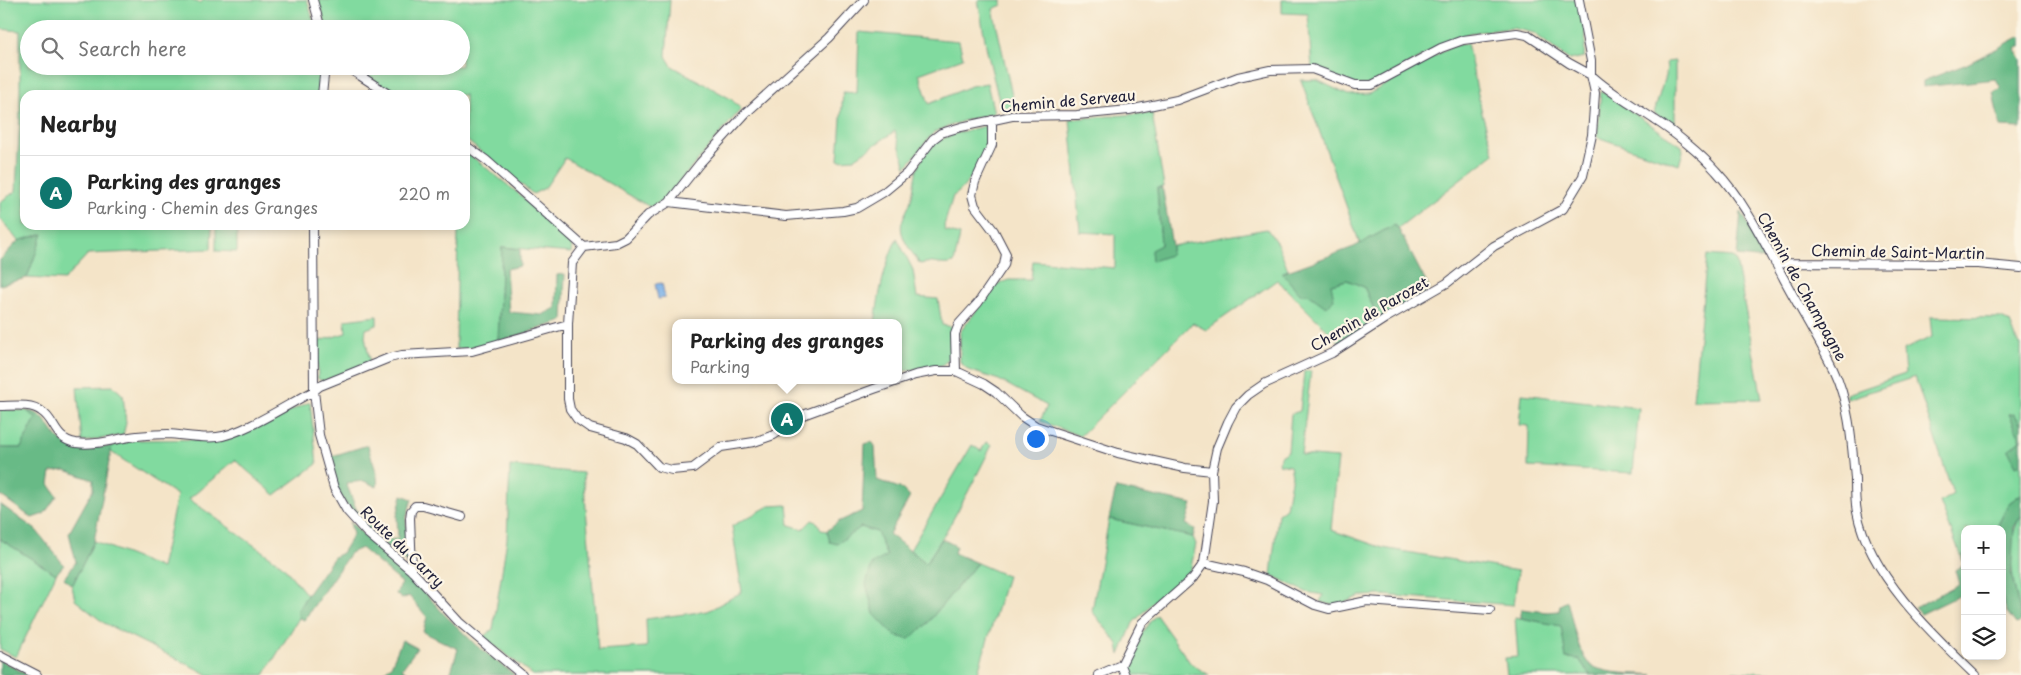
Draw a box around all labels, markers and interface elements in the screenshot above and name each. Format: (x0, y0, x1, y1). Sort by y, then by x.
search box (20, 20, 470, 75)
icon: search (38, 34, 66, 62)
text: Search here (78, 34, 187, 62)
street label: Chemin de Serveau (999, 83, 1137, 117)
text: Nearby (40, 107, 117, 139)
text: Parking des granges (87, 167, 281, 195)
text: A (50, 181, 62, 205)
text: 220 m (399, 181, 450, 205)
text: Parking · Chemin des Granges (87, 195, 318, 219)
street label: Chemin de Champagne (1752, 207, 1854, 365)
street label: Chemin de Saint-Martin (1811, 238, 1985, 264)
street label: Chemin de Parozet (1306, 270, 1432, 356)
popup (672, 319, 902, 384)
text: Parking des granges (690, 326, 884, 354)
text: Parking (690, 354, 750, 378)
pin: A (771, 400, 803, 438)
your location (1023, 426, 1049, 452)
street label: Route du Carry (356, 500, 450, 592)
map controls (1961, 525, 2006, 660)
button: + (1961, 525, 2006, 570)
button: − (1961, 570, 2006, 615)
button: layers (1961, 615, 2006, 660)

